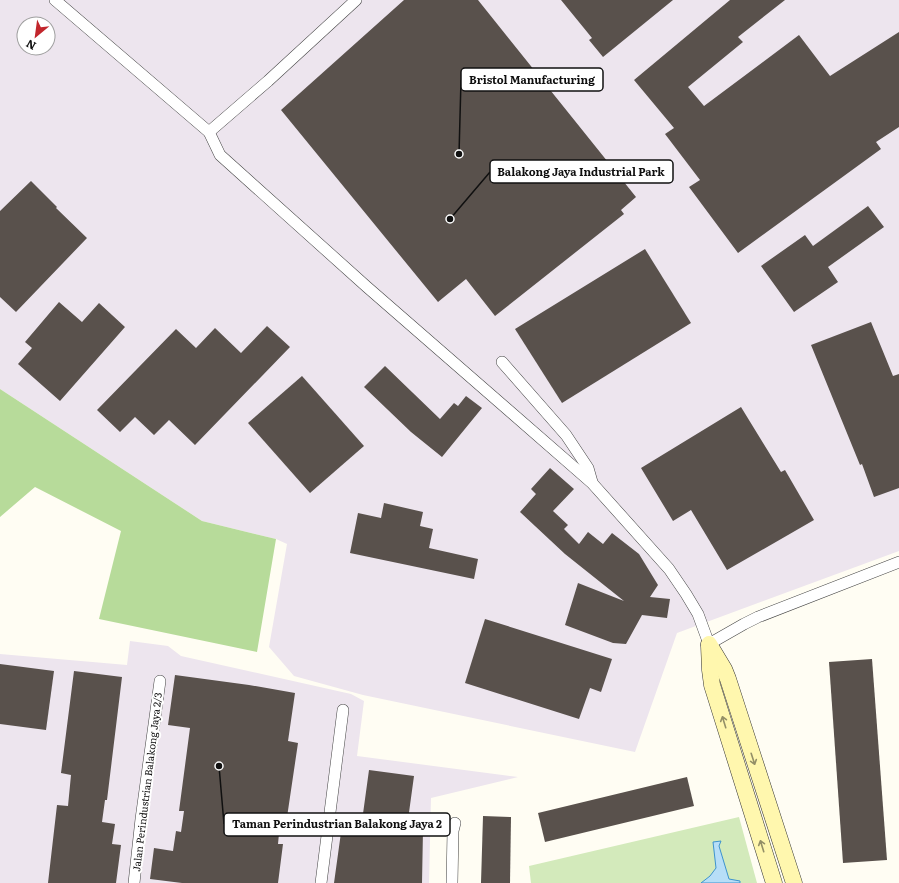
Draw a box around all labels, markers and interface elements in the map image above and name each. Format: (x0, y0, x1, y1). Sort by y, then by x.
north arrow (16, 16, 56, 56)
text: N (23, 36, 39, 55)
callout: Bristol Manufacturing (461, 68, 603, 91)
text: Bristol Manufacturing (469, 71, 595, 87)
callout: Balakong Jaya Industrial Park (490, 160, 673, 183)
text: Balakong Jaya Industrial Park (497, 163, 665, 179)
street label: Jalan Perindustrian Balakong Jaya 2/3 (128, 692, 165, 872)
one-way arrow (720, 715, 727, 728)
one-way arrow (750, 752, 757, 765)
callout: Taman Perindustrian Balakong Jaya 2 (224, 813, 450, 836)
text: Taman Perindustrian Balakong Jaya 2 (232, 815, 442, 831)
one-way arrow (758, 839, 765, 852)

